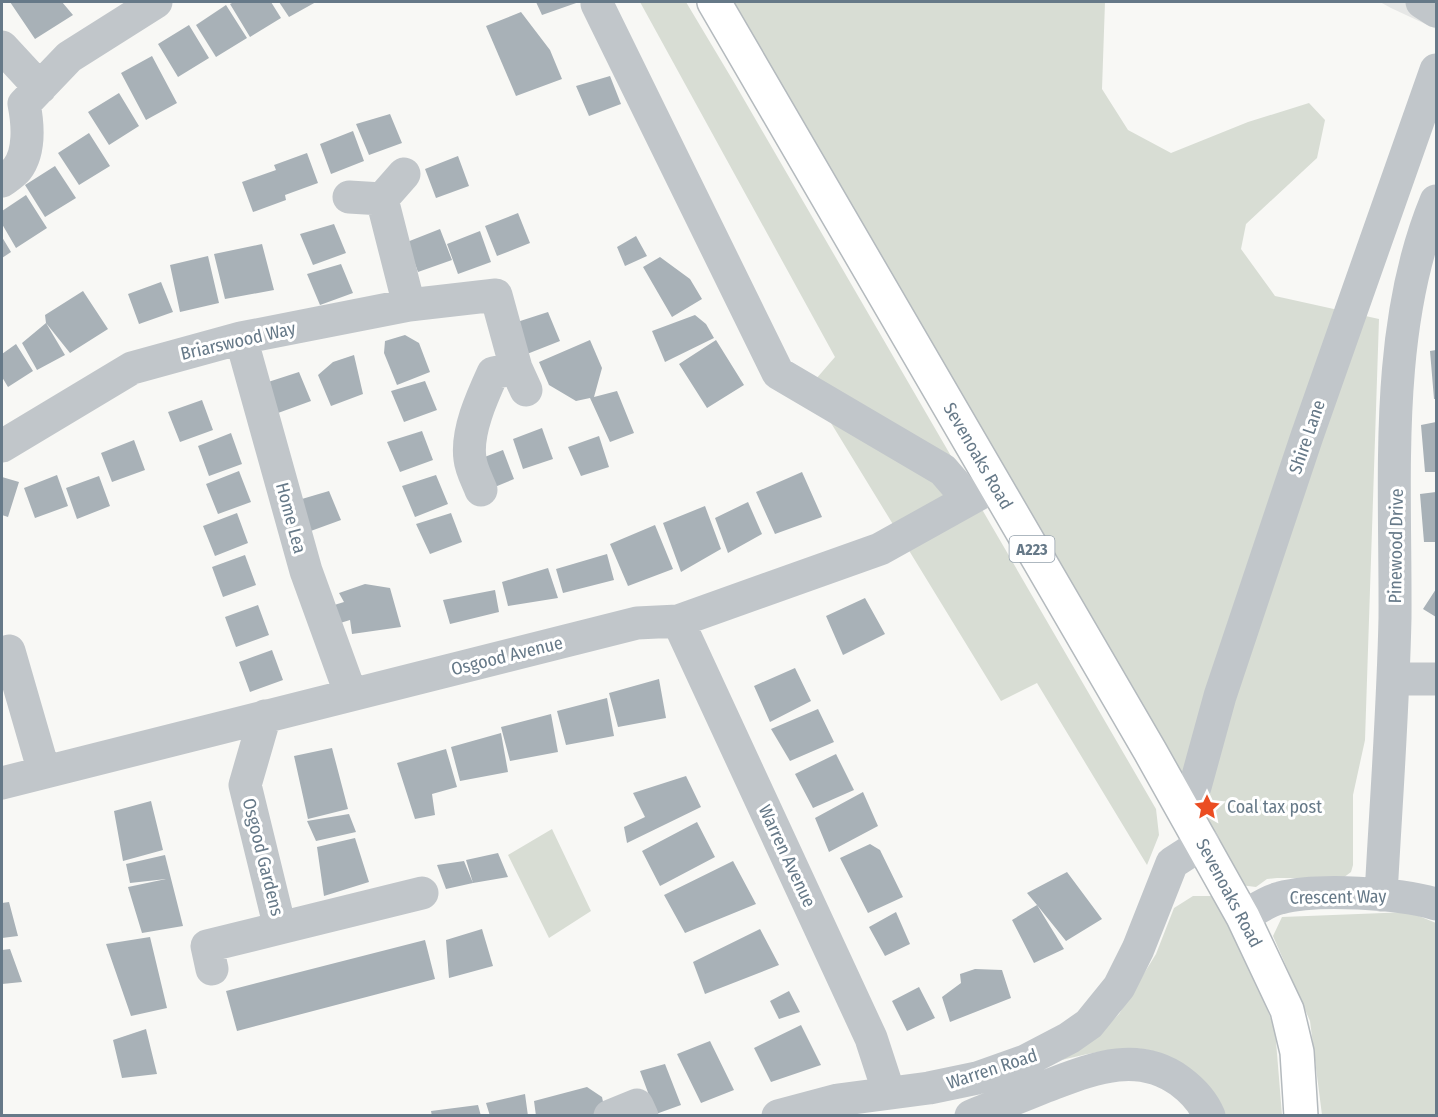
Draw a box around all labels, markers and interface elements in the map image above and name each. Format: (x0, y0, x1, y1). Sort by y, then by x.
street label: Briarswood Way (178, 317, 298, 365)
street label: Shire Lane (1284, 397, 1330, 477)
street label: Sevenoaks Road (939, 399, 1017, 513)
street label: Home Lea (271, 480, 311, 556)
street label: Pinewood Drive (1384, 488, 1408, 604)
road number: A223 (1010, 536, 1054, 562)
street label: Osgood Avenue (449, 632, 565, 680)
place icon: Coal tax post (1192, 792, 1222, 822)
street label: Osgood Gardens (238, 796, 288, 918)
place label: Coal tax post (1227, 796, 1322, 818)
street label: Warren Avenue (754, 801, 820, 911)
street label: Sevenoaks Road (1191, 835, 1267, 951)
street label: Crescent Way (1290, 885, 1386, 909)
street label: Warren Road (944, 1044, 1040, 1094)

